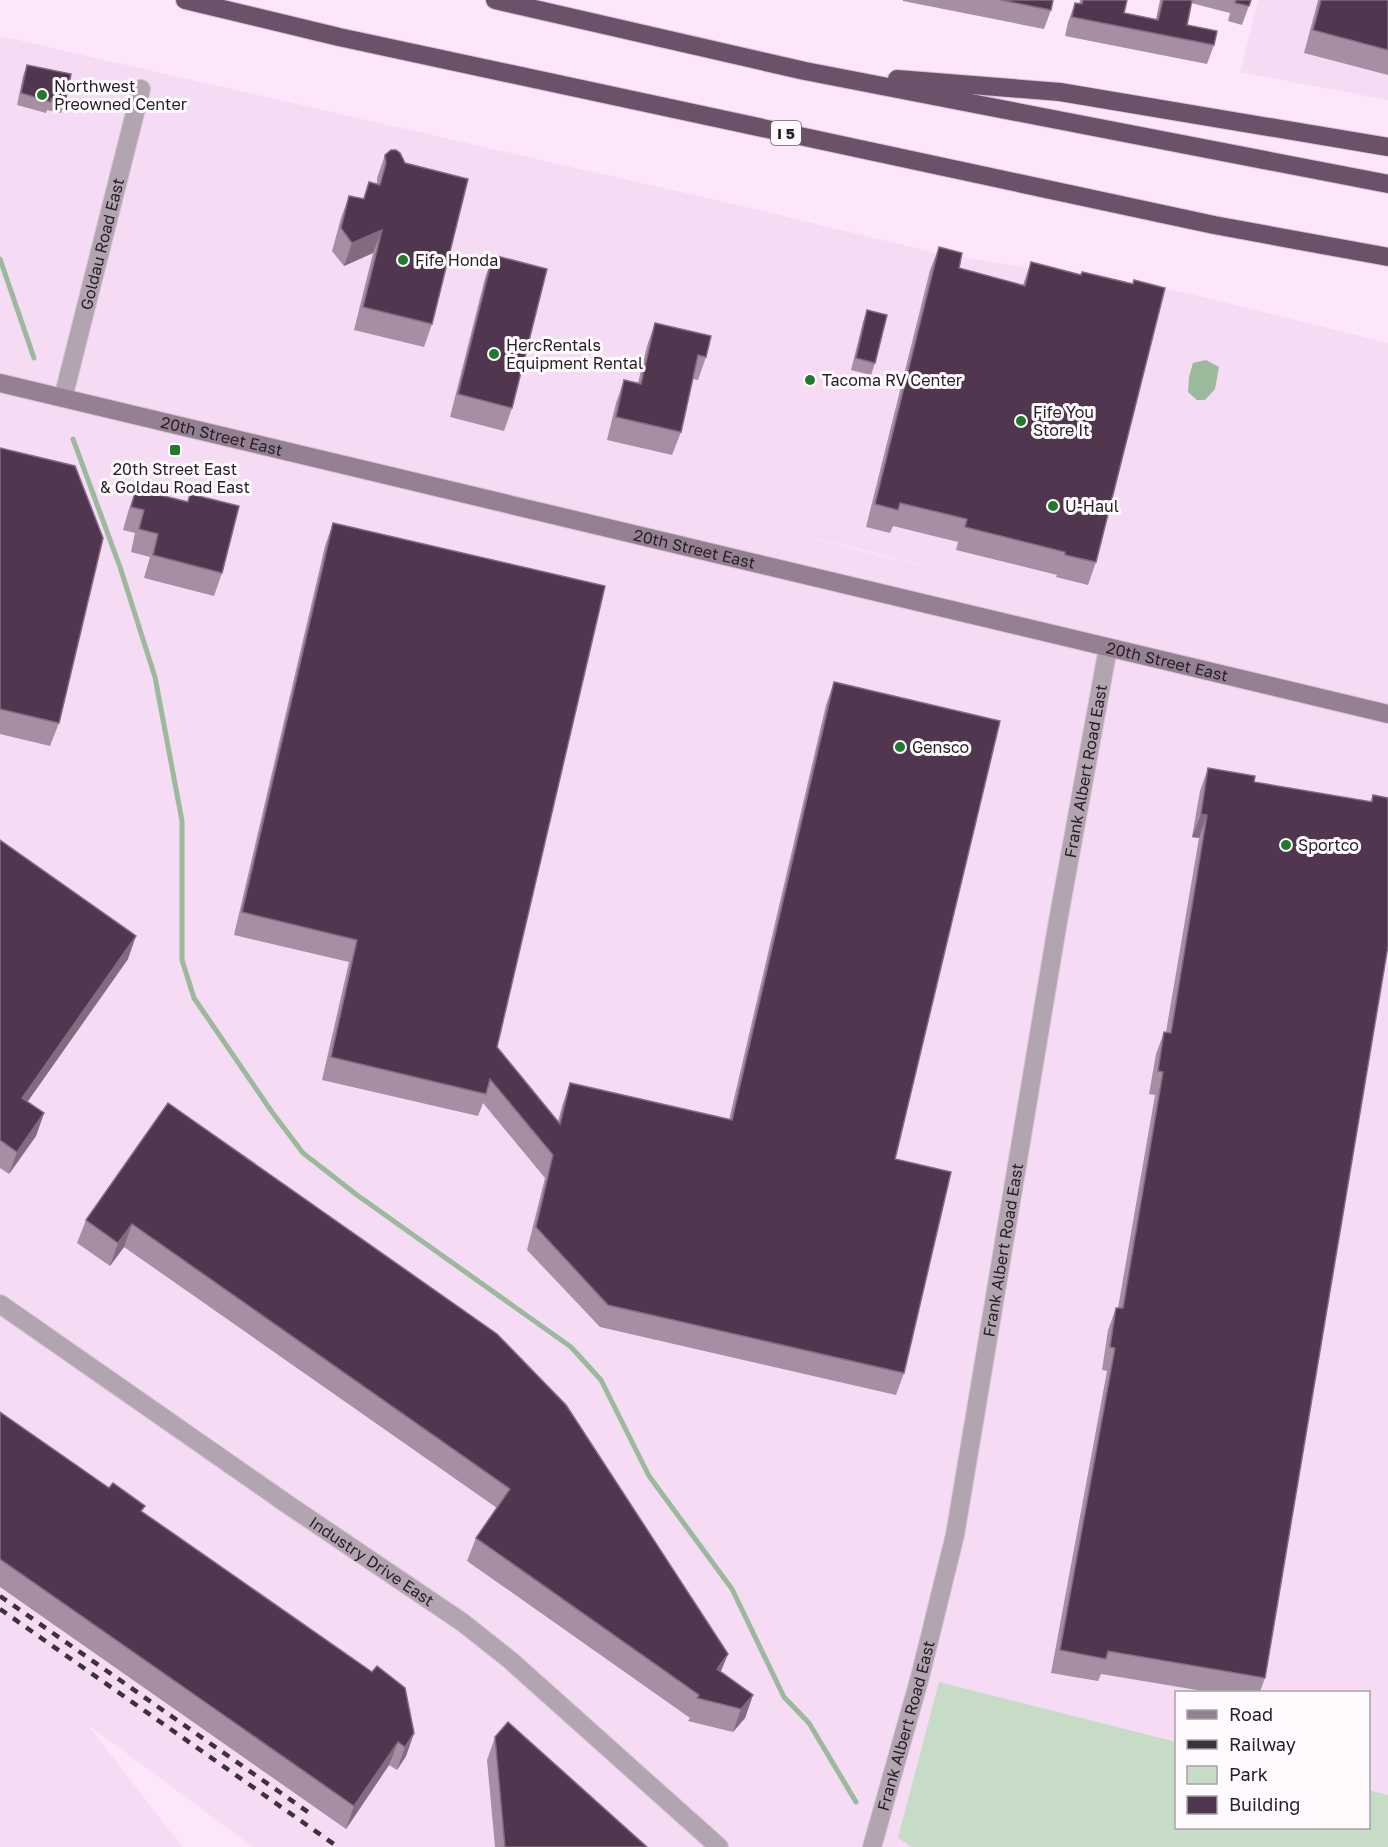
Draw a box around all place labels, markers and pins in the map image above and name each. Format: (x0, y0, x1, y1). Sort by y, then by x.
place label: Northwest Preowned Center (54, 76, 187, 114)
marker: Northwest Preowned Center (35, 88, 49, 102)
place label: Fife Honda (415, 250, 498, 270)
marker: Fife Honda (396, 253, 410, 267)
place label: HercRentals Equipment Rental (506, 335, 643, 373)
marker: HercRentals Equipment Rental (487, 347, 501, 361)
place label: Tacoma RV Center (822, 370, 962, 390)
marker: Tacoma RV Center (803, 373, 817, 387)
place label: Fife You Store It (1033, 402, 1094, 440)
marker: Fife You Store It (1014, 414, 1028, 428)
marker: 20th Street East & Goldau Road East (168, 443, 182, 457)
place label: 20th Street East & Goldau Road East (100, 459, 250, 497)
place label: U-Haul (1065, 496, 1119, 516)
marker: U-Haul (1046, 499, 1060, 513)
place label: Gensco (912, 737, 969, 757)
marker: Gensco (893, 740, 907, 754)
place label: Sportco (1298, 835, 1359, 855)
marker: Sportco (1279, 838, 1293, 852)

